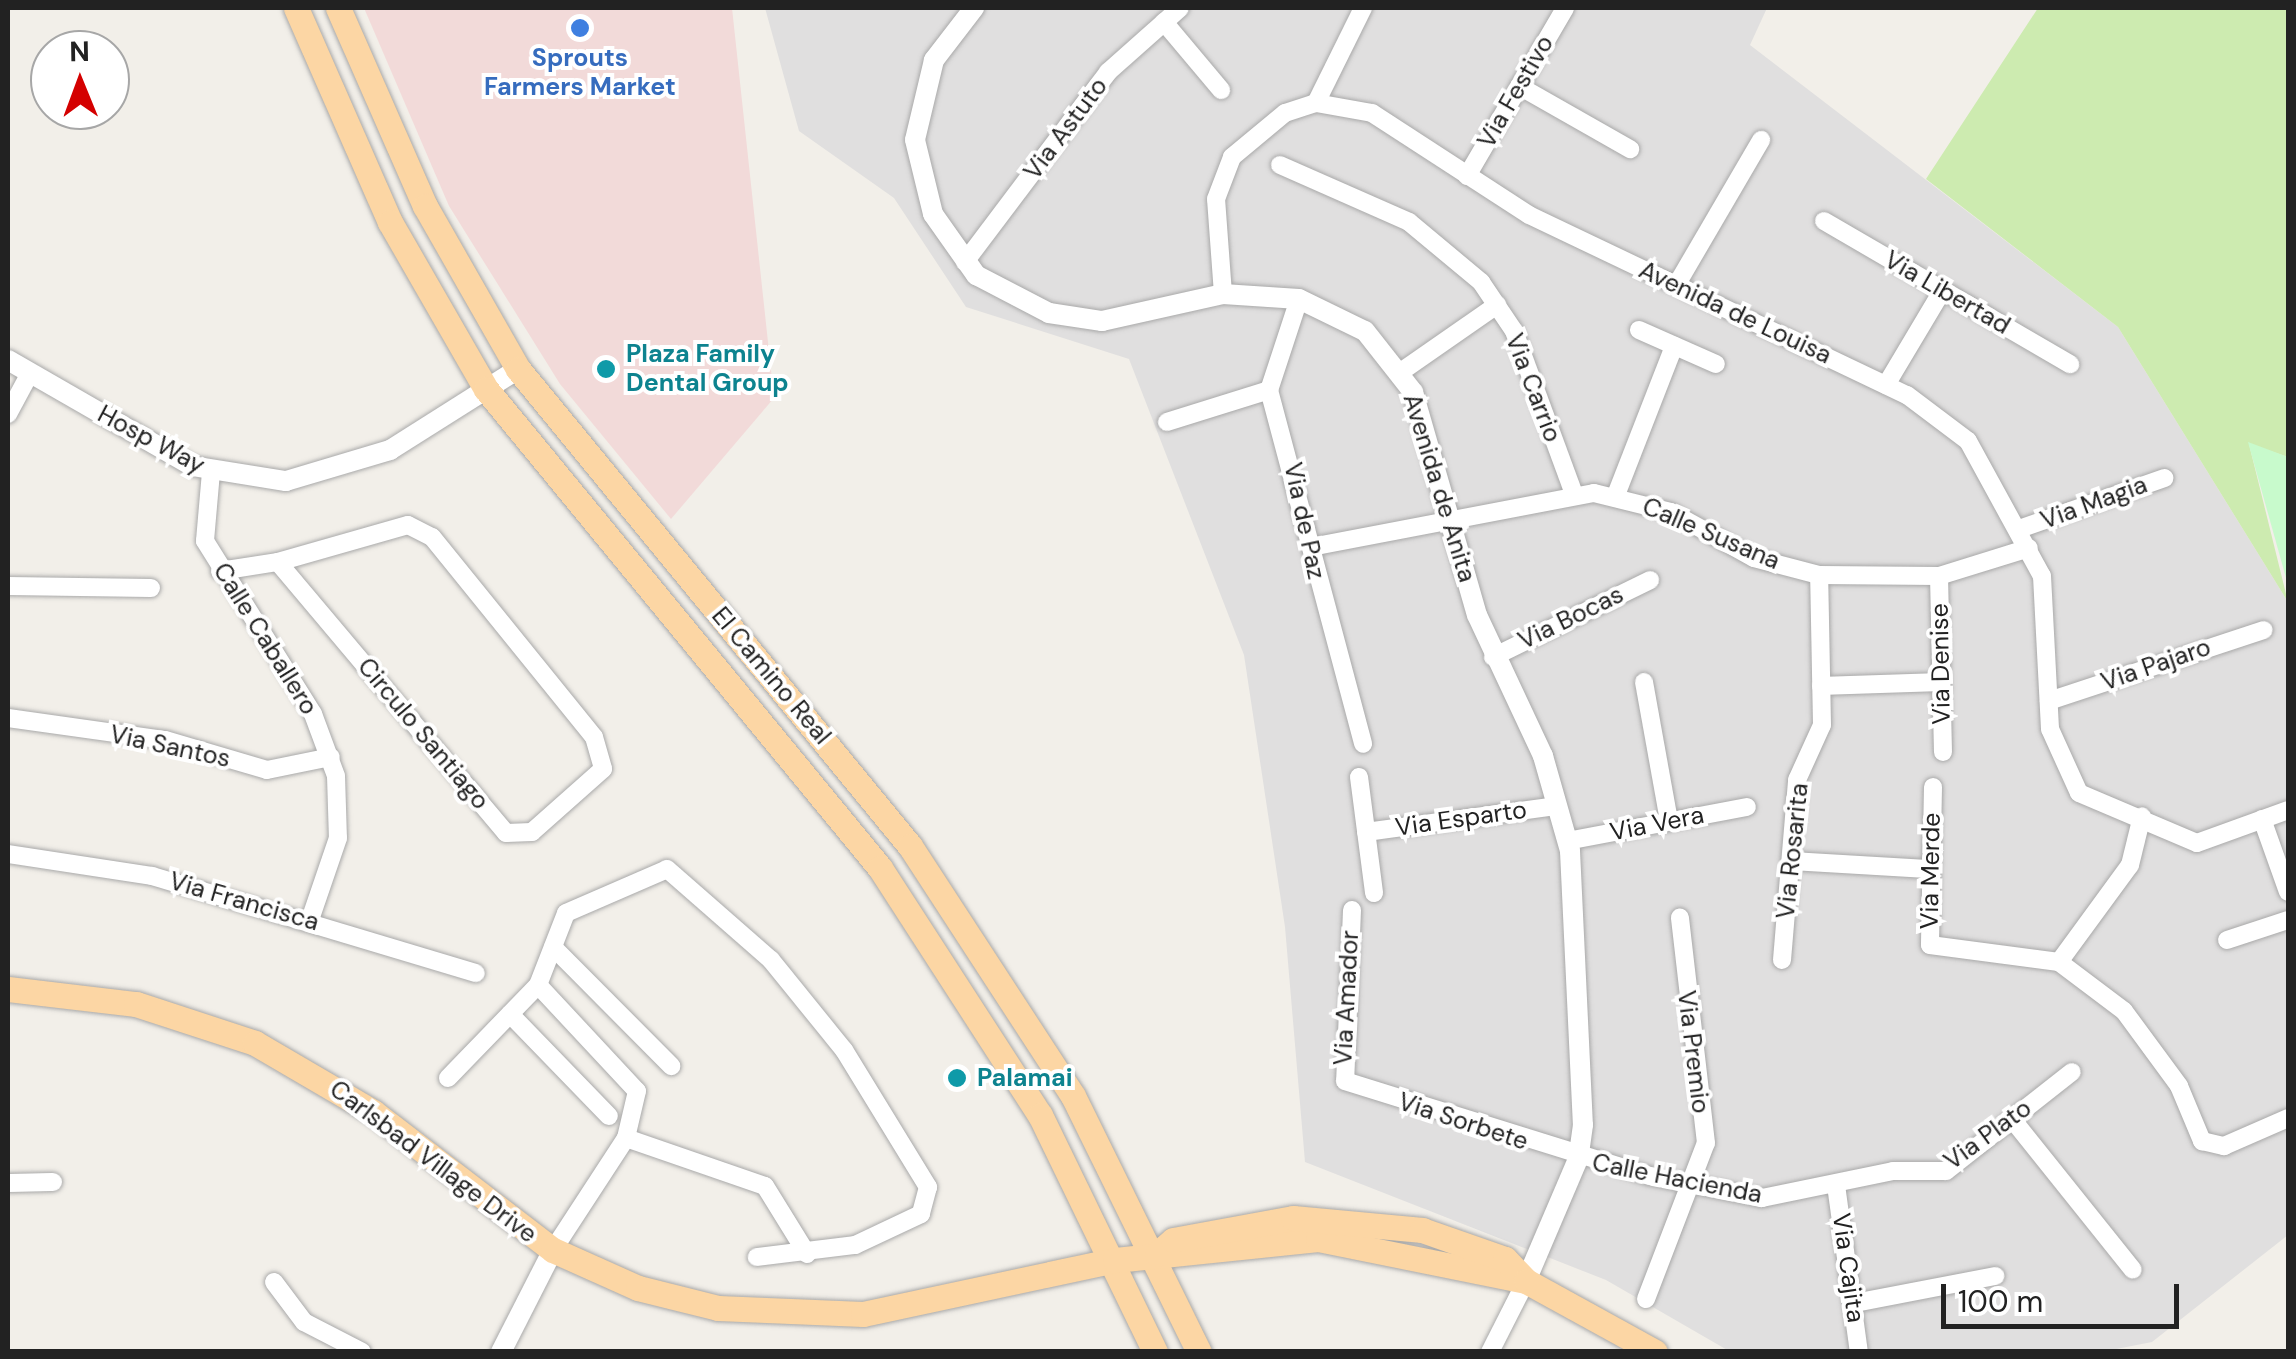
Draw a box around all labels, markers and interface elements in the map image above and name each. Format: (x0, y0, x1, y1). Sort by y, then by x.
marker: Sprouts Farmers Market (569, 17, 591, 39)
north arrow (30, 30, 130, 130)
street label: Via Festivo (1472, 30, 1560, 154)
text: N (69, 33, 90, 70)
place label: Sprouts Farmers Market (484, 44, 676, 103)
street label: Via Astuto (1018, 72, 1114, 186)
street label: Via Libertad (1879, 245, 2015, 341)
street label: Avenida de Louisa (1634, 255, 1836, 371)
street label: Via Carrio (1499, 329, 1567, 447)
place label: Plaza Family Dental Group (626, 340, 789, 399)
marker: Plaza Family Dental Group (595, 358, 617, 380)
street label: Avenida de Anita (1396, 390, 1482, 586)
street label: Hosp Way (92, 399, 210, 481)
street label: Via de Paz (1277, 460, 1331, 582)
street label: Via Magia (2037, 470, 2151, 536)
street label: Calle Susana (1638, 492, 1784, 576)
street label: Calle Caballero (206, 558, 324, 720)
street label: Via Bocas (1513, 580, 1629, 656)
street label: El Camino Real (705, 601, 837, 751)
street label: Via Denise (1925, 603, 1957, 725)
street label: Via Pajaro (2097, 632, 2215, 698)
street label: Circulo Santiago (351, 652, 495, 816)
street label: Via Santos (107, 720, 233, 774)
street label: Via Rosarita (1771, 781, 1815, 921)
street label: Via Esparto (1393, 795, 1529, 843)
street label: Via Vera (1607, 800, 1707, 848)
street label: Via Merde (1915, 812, 1947, 930)
street label: Via Francisca (166, 866, 322, 938)
street label: Via Amador (1328, 930, 1366, 1066)
street label: Via Premio (1671, 989, 1715, 1115)
place label: Palamai (977, 1063, 1073, 1093)
marker: Palamai (946, 1067, 968, 1089)
street label: Carlsbad Village Drive (324, 1074, 542, 1250)
street label: Via Sorbete (1394, 1087, 1532, 1157)
street label: Via Plato (1938, 1093, 2038, 1177)
street label: Calle Hacienda (1590, 1148, 1764, 1210)
street label: Via Cajita (1825, 1211, 1871, 1325)
scale bar (1946, 1264, 2184, 1326)
text: 100 m (1958, 1282, 2043, 1321)

